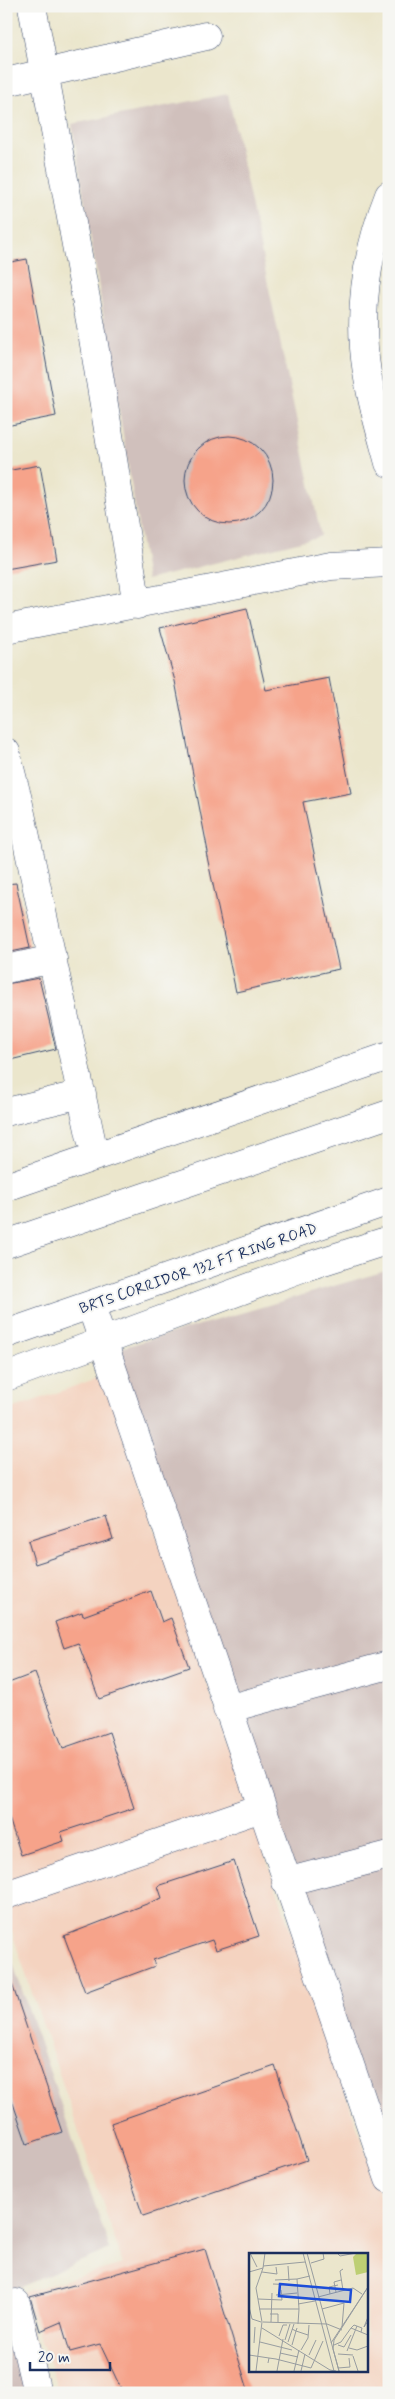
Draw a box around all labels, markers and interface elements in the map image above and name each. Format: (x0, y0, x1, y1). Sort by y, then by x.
street label: BRTS CORRIDOR 132 FT RING ROAD (77, 1219, 320, 1319)
inset map (249, 2253, 368, 2372)
scale bar (30, 2339, 110, 2371)
text: 20 m (38, 2348, 70, 2368)

